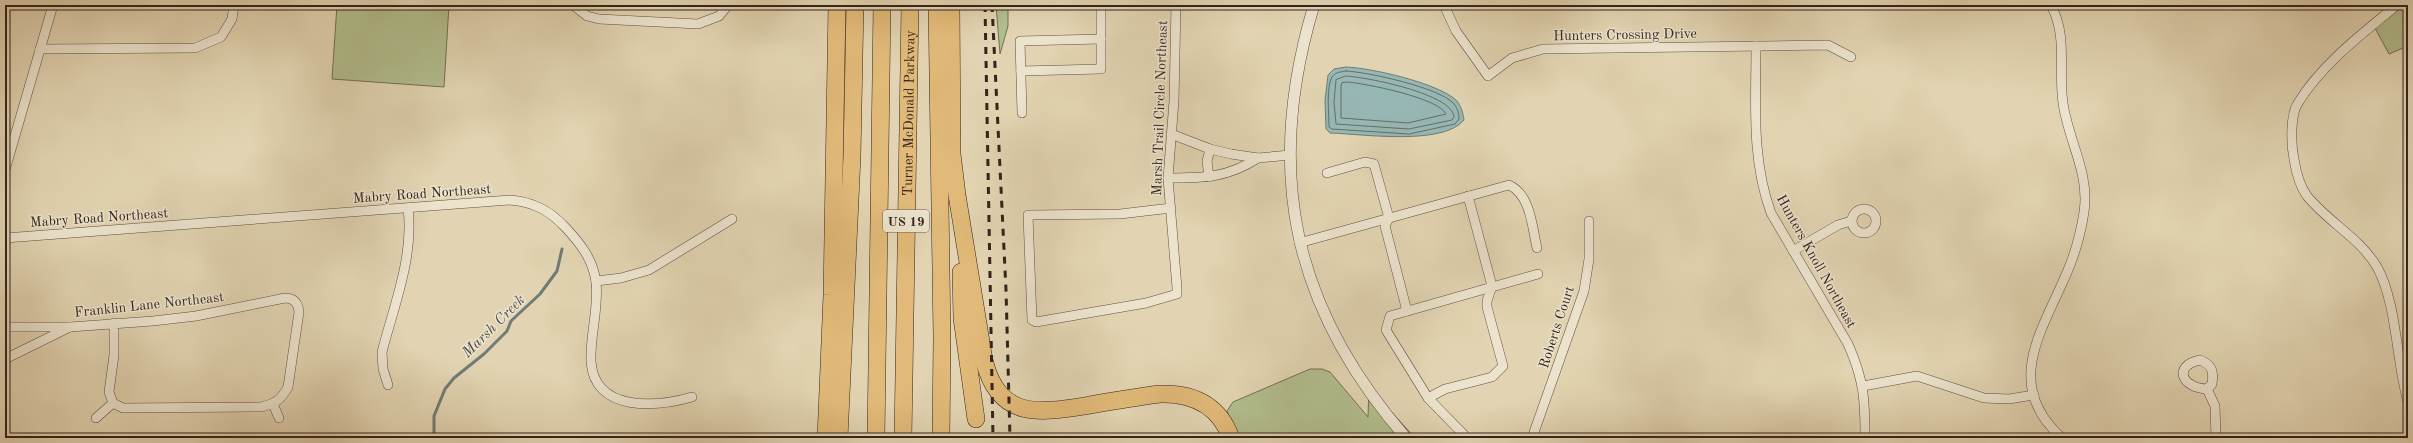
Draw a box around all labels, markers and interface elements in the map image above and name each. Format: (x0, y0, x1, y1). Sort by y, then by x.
street label: Marsh Trail Circle Northeast (1150, 20, 1170, 196)
street label: Hunters Crossing Drive (1553, 27, 1697, 43)
street label: Turner McDonald Parkway (901, 30, 918, 196)
street label: Mabry Road Northeast (353, 182, 492, 206)
street label: Hunters Knoll Northeast (1774, 192, 1859, 331)
street label: Mabry Road Northeast (30, 206, 169, 230)
road number: US 19 (883, 210, 929, 232)
street label: Roberts Court (1537, 284, 1577, 370)
street label: Franklin Lane Northeast (74, 290, 225, 320)
water label: Marsh Creek (459, 293, 528, 362)

